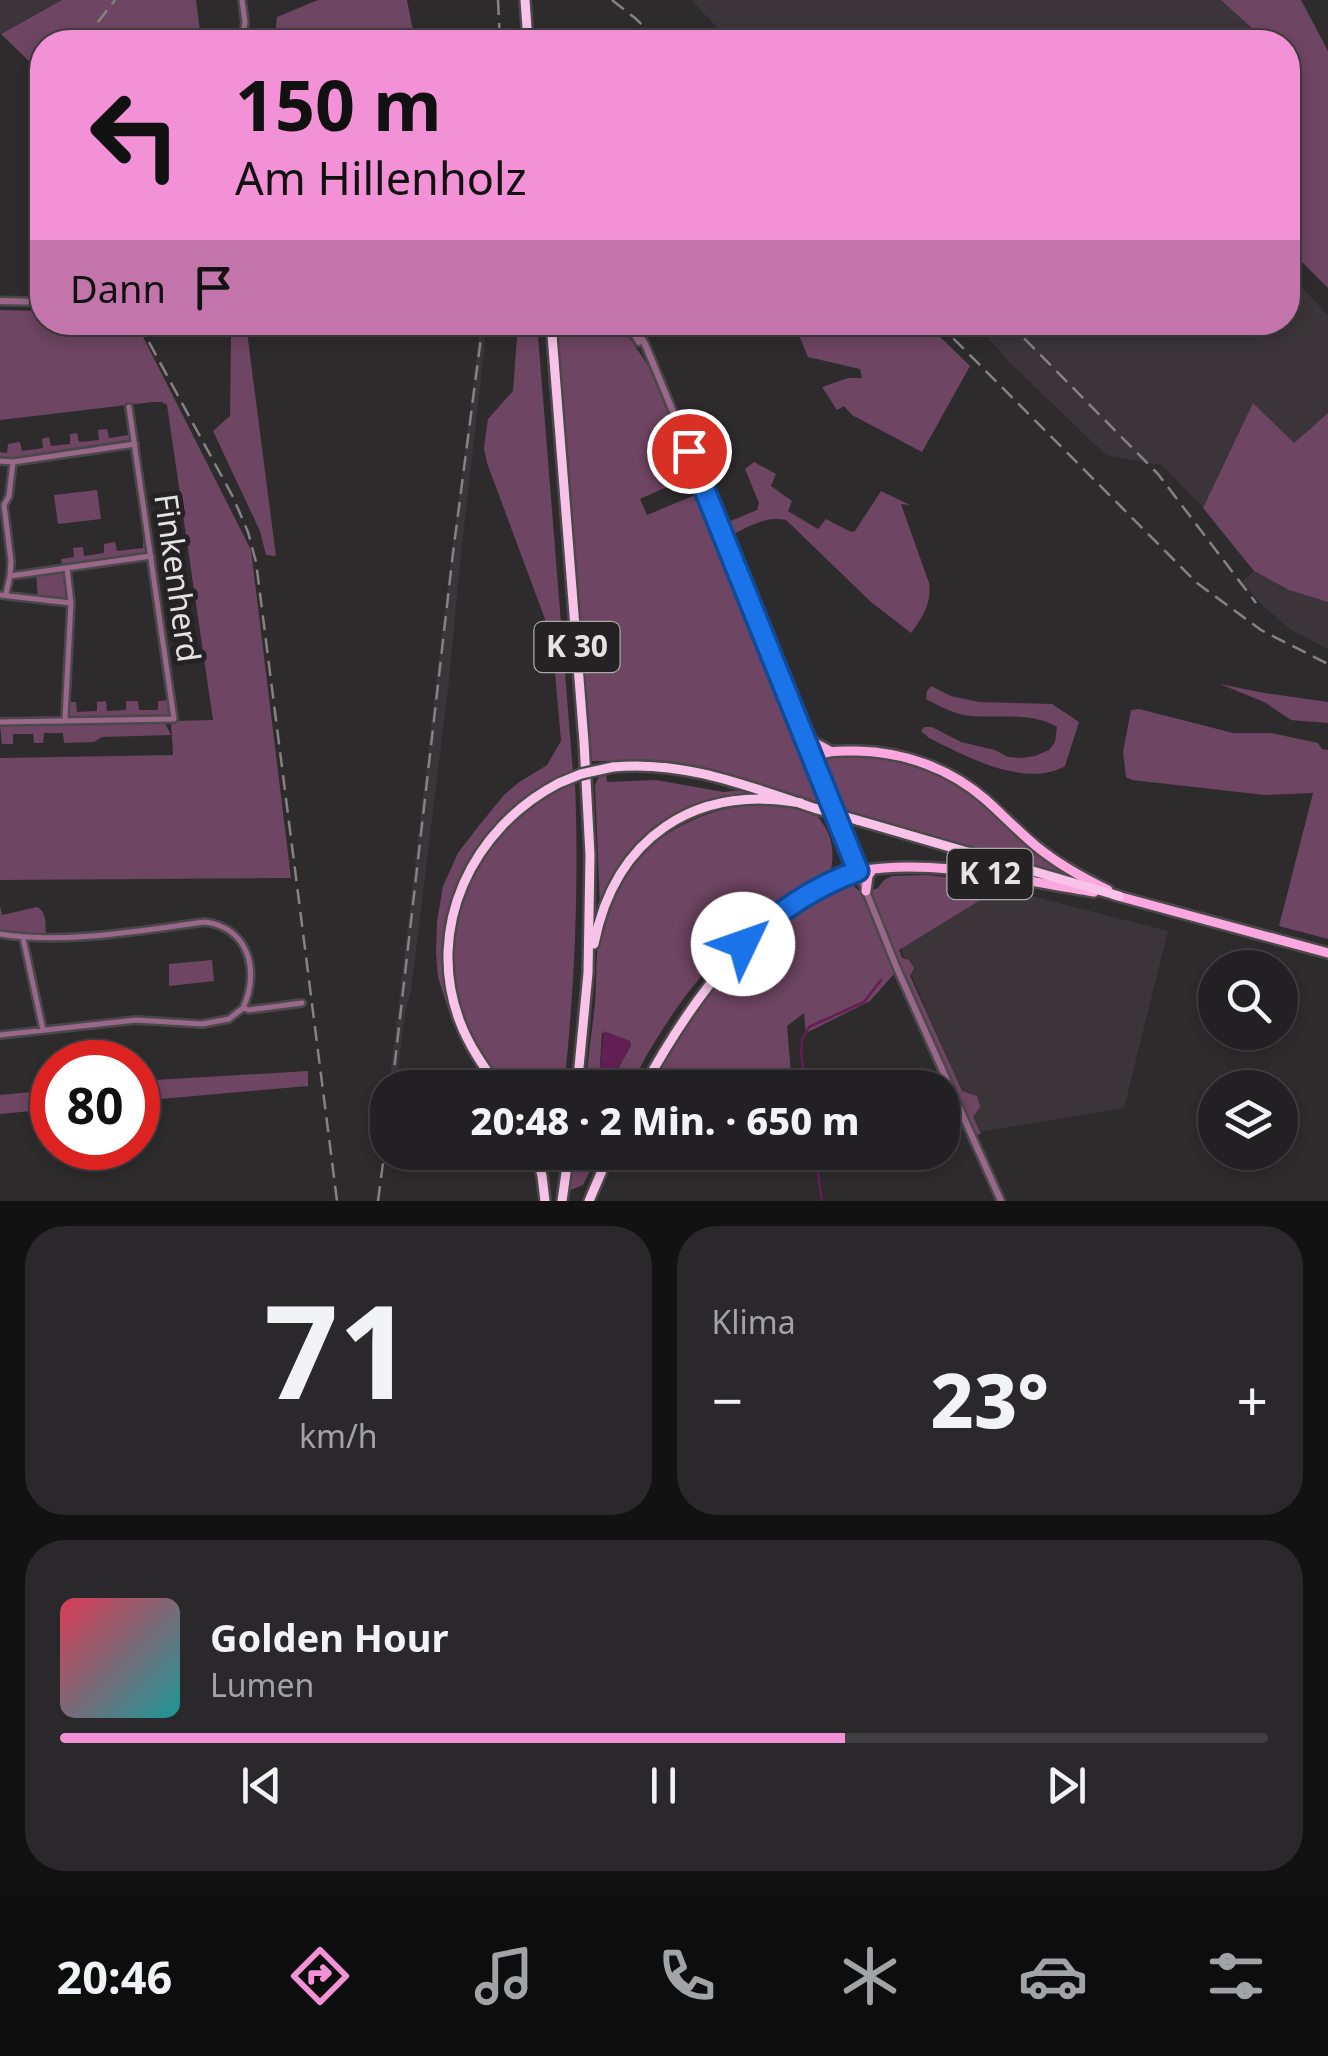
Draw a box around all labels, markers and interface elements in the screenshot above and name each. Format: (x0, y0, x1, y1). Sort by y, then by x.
text: 150 m (235, 56, 442, 152)
icon: left (70, 70, 200, 200)
text: Am Hillenholz (235, 147, 527, 208)
icon: arrive (186, 260, 241, 315)
text: Dann (70, 262, 166, 314)
pin (647, 409, 732, 494)
icon: arrive (662, 424, 717, 479)
street label: Finkenherd (145, 491, 212, 665)
road number: K 30 (534, 622, 620, 672)
road number: K 12 (948, 849, 1032, 899)
position arrow (691, 892, 795, 996)
map controls (1198, 950, 1298, 1170)
button: search (1198, 950, 1298, 1050)
speed limit sign: 80 (30, 1040, 160, 1170)
button: layers (1198, 1070, 1298, 1170)
text: 20:48 · 2 Min. · 650 m (471, 1094, 859, 1146)
text: 71 (264, 1260, 413, 1437)
text: Klima (712, 1300, 796, 1343)
text: 23° (931, 1348, 1049, 1450)
text: − (712, 1362, 743, 1437)
text: + (1237, 1362, 1268, 1437)
text: km/h (299, 1414, 378, 1457)
text: Golden Hour (210, 1611, 448, 1663)
text: Lumen (210, 1663, 314, 1706)
icon: previous (234, 1758, 289, 1813)
icon: pause (636, 1758, 691, 1813)
icon: next (1039, 1758, 1094, 1813)
icon: directions (285, 1941, 355, 2011)
icon: music (469, 1941, 539, 2011)
icon: phone (652, 1941, 722, 2011)
icon: climate (835, 1941, 905, 2011)
icon: car (1018, 1941, 1088, 2011)
icon: filters (1201, 1941, 1271, 2011)
text: 20:46 (57, 1946, 172, 2007)

